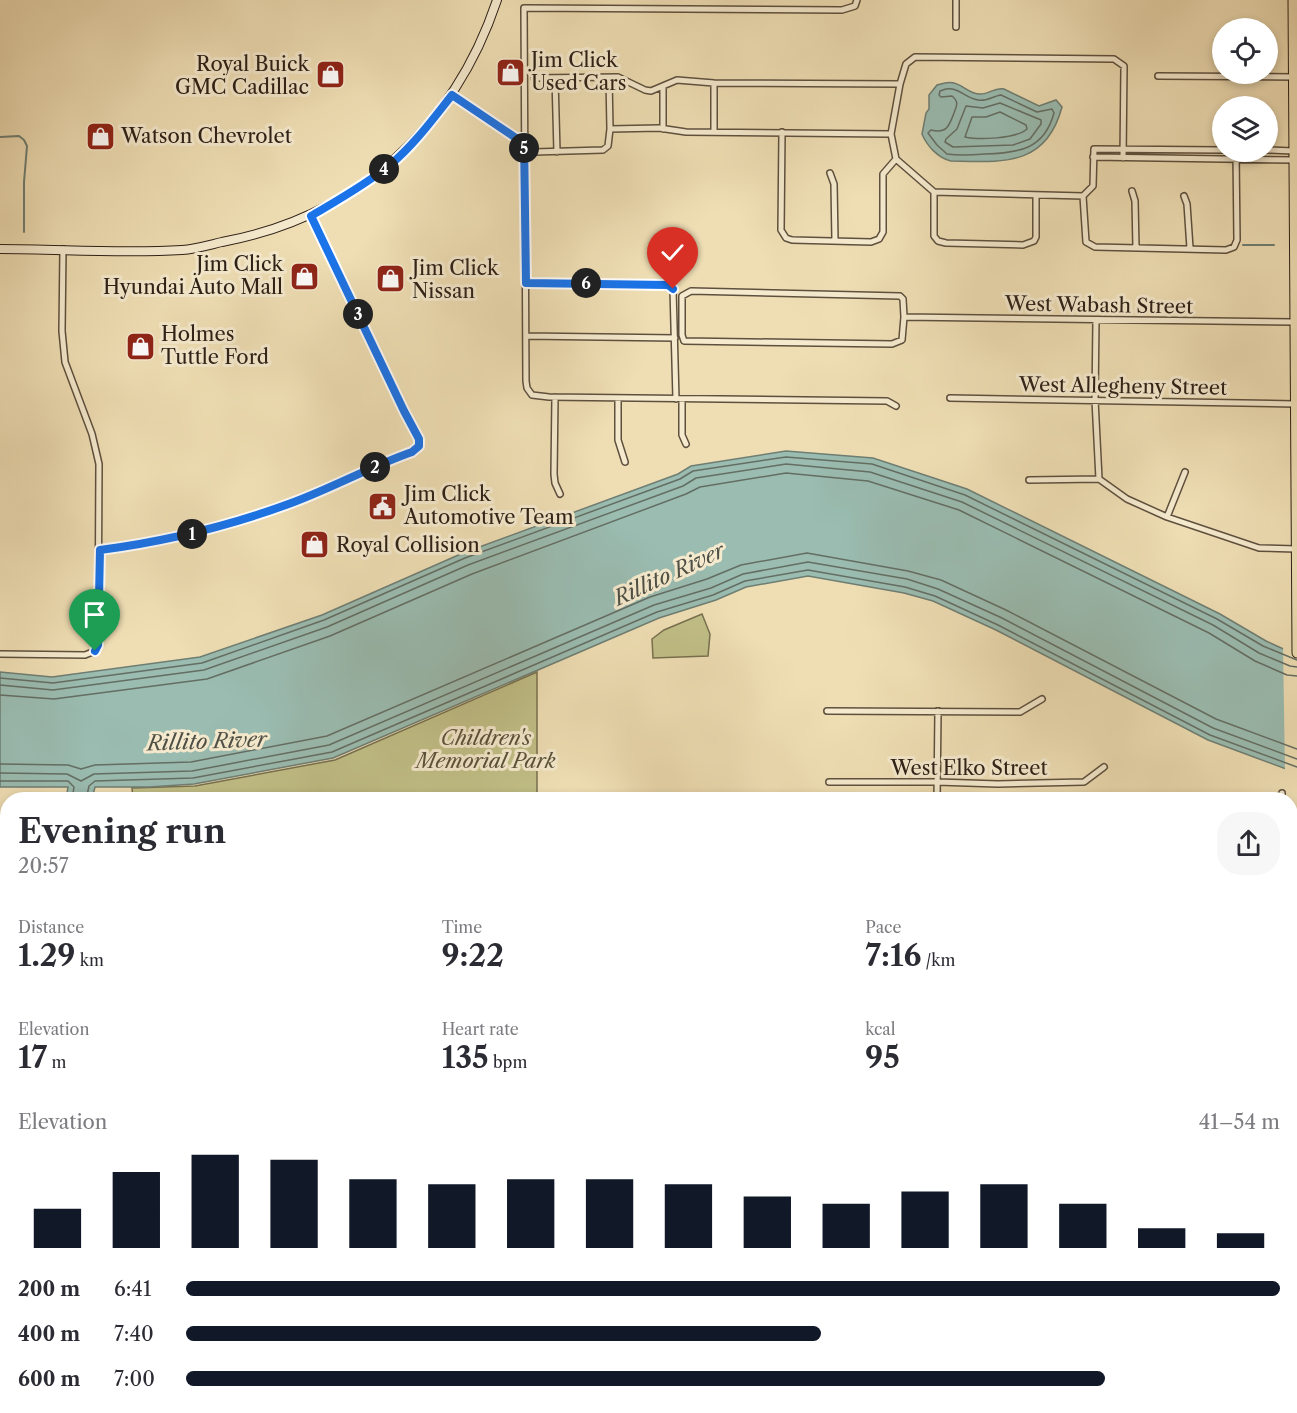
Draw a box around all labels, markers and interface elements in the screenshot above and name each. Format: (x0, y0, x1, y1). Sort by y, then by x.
map controls (1212, 18, 1278, 162)
button: locate (1212, 18, 1278, 84)
place label: Jim Click Used Cars (528, 48, 626, 95)
place label: Royal Buick GMC Cadillac (175, 52, 310, 99)
shop icon: Jim Click Used Cars (494, 56, 526, 88)
shop icon: Royal Buick GMC Cadillac (314, 59, 346, 91)
button: layers (1212, 96, 1278, 162)
shop icon: Watson Chevrolet (84, 120, 116, 152)
place label: Watson Chevrolet (120, 124, 292, 148)
pin: 5 (509, 133, 539, 163)
text: 5 (520, 138, 528, 158)
pin: 4 (369, 154, 399, 184)
text: 4 (379, 159, 389, 179)
pin (647, 227, 698, 289)
icon: check (656, 236, 689, 269)
place label: Jim Click Hyundai Auto Mall (103, 252, 284, 299)
place label: Jim Click Nissan (409, 256, 500, 303)
shop icon: Jim Click Hyundai Auto Mall (288, 260, 320, 292)
shop icon: Jim Click Nissan (375, 263, 407, 295)
pin: 6 (571, 268, 601, 298)
text: 6 (581, 273, 591, 293)
street label: West Wabash Street (1004, 291, 1193, 319)
pin: 3 (343, 299, 373, 329)
text: 3 (353, 304, 363, 324)
place label: Holmes Tuttle Ford (161, 322, 269, 369)
shop icon: Holmes Tuttle Ford (124, 330, 156, 362)
street label: West Allegheny Street (1018, 372, 1227, 400)
pin: 2 (360, 452, 390, 482)
text: 2 (370, 457, 380, 477)
place label: Jim Click Automotive Team (401, 482, 574, 529)
public building icon: Jim Click Automotive Team (367, 490, 399, 522)
pin: 1 (177, 519, 207, 549)
text: 1 (188, 524, 196, 544)
shop icon: Royal Collision (299, 529, 331, 561)
place label: Royal Collision (336, 533, 480, 557)
water label: Rillito River (608, 537, 730, 611)
pin (69, 589, 120, 651)
icon: arrive (78, 598, 111, 631)
water label: Rillito River (145, 726, 268, 756)
park label: Children's Memorial Park (414, 726, 556, 773)
street label: West Elko Street (889, 756, 1048, 780)
text: Evening run (18, 811, 226, 852)
button: share (1217, 812, 1280, 875)
text: 20:57 (18, 854, 69, 878)
text: Distance (18, 917, 84, 937)
text: Time (442, 917, 482, 937)
text: Pace (865, 917, 901, 937)
text: 1.29 (18, 937, 75, 974)
text: 9:22 (442, 937, 504, 974)
text: 7:16 (865, 937, 921, 974)
text: km (75, 950, 104, 970)
text: /km (921, 950, 956, 970)
text: Elevation (18, 1019, 89, 1039)
text: Heart rate (442, 1019, 519, 1039)
text: kcal (865, 1019, 896, 1039)
text: 17 (18, 1039, 47, 1076)
text: 135 (442, 1039, 489, 1076)
text: 95 (865, 1039, 900, 1076)
text: m (47, 1052, 66, 1072)
text: bpm (489, 1052, 527, 1072)
text: Elevation (18, 1110, 107, 1134)
text: 41–54 m (1199, 1110, 1280, 1134)
text: 200 m (18, 1277, 80, 1301)
text: 6:41 (114, 1277, 151, 1301)
text: 400 m (18, 1322, 80, 1346)
text: 7:40 (114, 1322, 154, 1346)
text: 600 m (18, 1367, 80, 1391)
text: 7:00 (114, 1367, 155, 1391)

